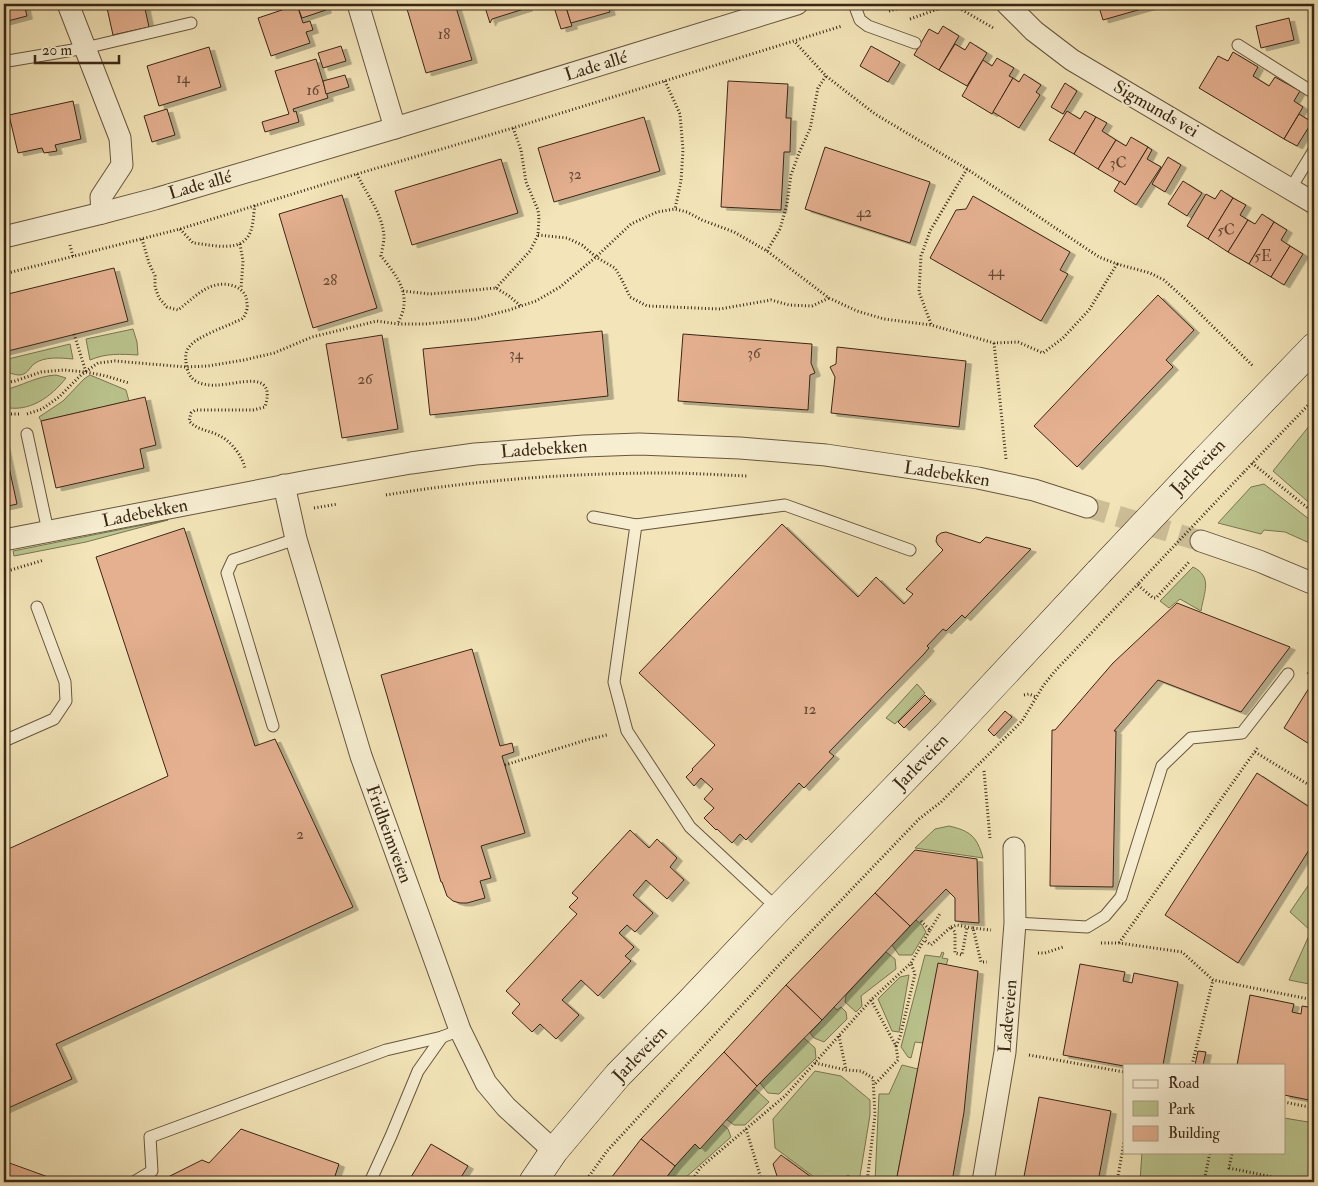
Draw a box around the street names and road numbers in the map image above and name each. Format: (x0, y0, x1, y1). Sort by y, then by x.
street label: Lade allé (562, 45, 631, 86)
street label: Sigmunds vei (1109, 75, 1203, 143)
street label: Lade allé (166, 165, 235, 205)
street label: Ladebekken (500, 434, 588, 464)
street label: Jarleveien (1165, 434, 1230, 501)
street label: Ladebekken (902, 456, 992, 492)
street label: Ladebekken (100, 493, 190, 533)
street label: Jarleveien (888, 729, 953, 796)
street label: Fridheimveien (361, 782, 417, 886)
street label: Ladeveien (993, 978, 1023, 1054)
street label: Jarleveien (607, 1021, 672, 1088)

